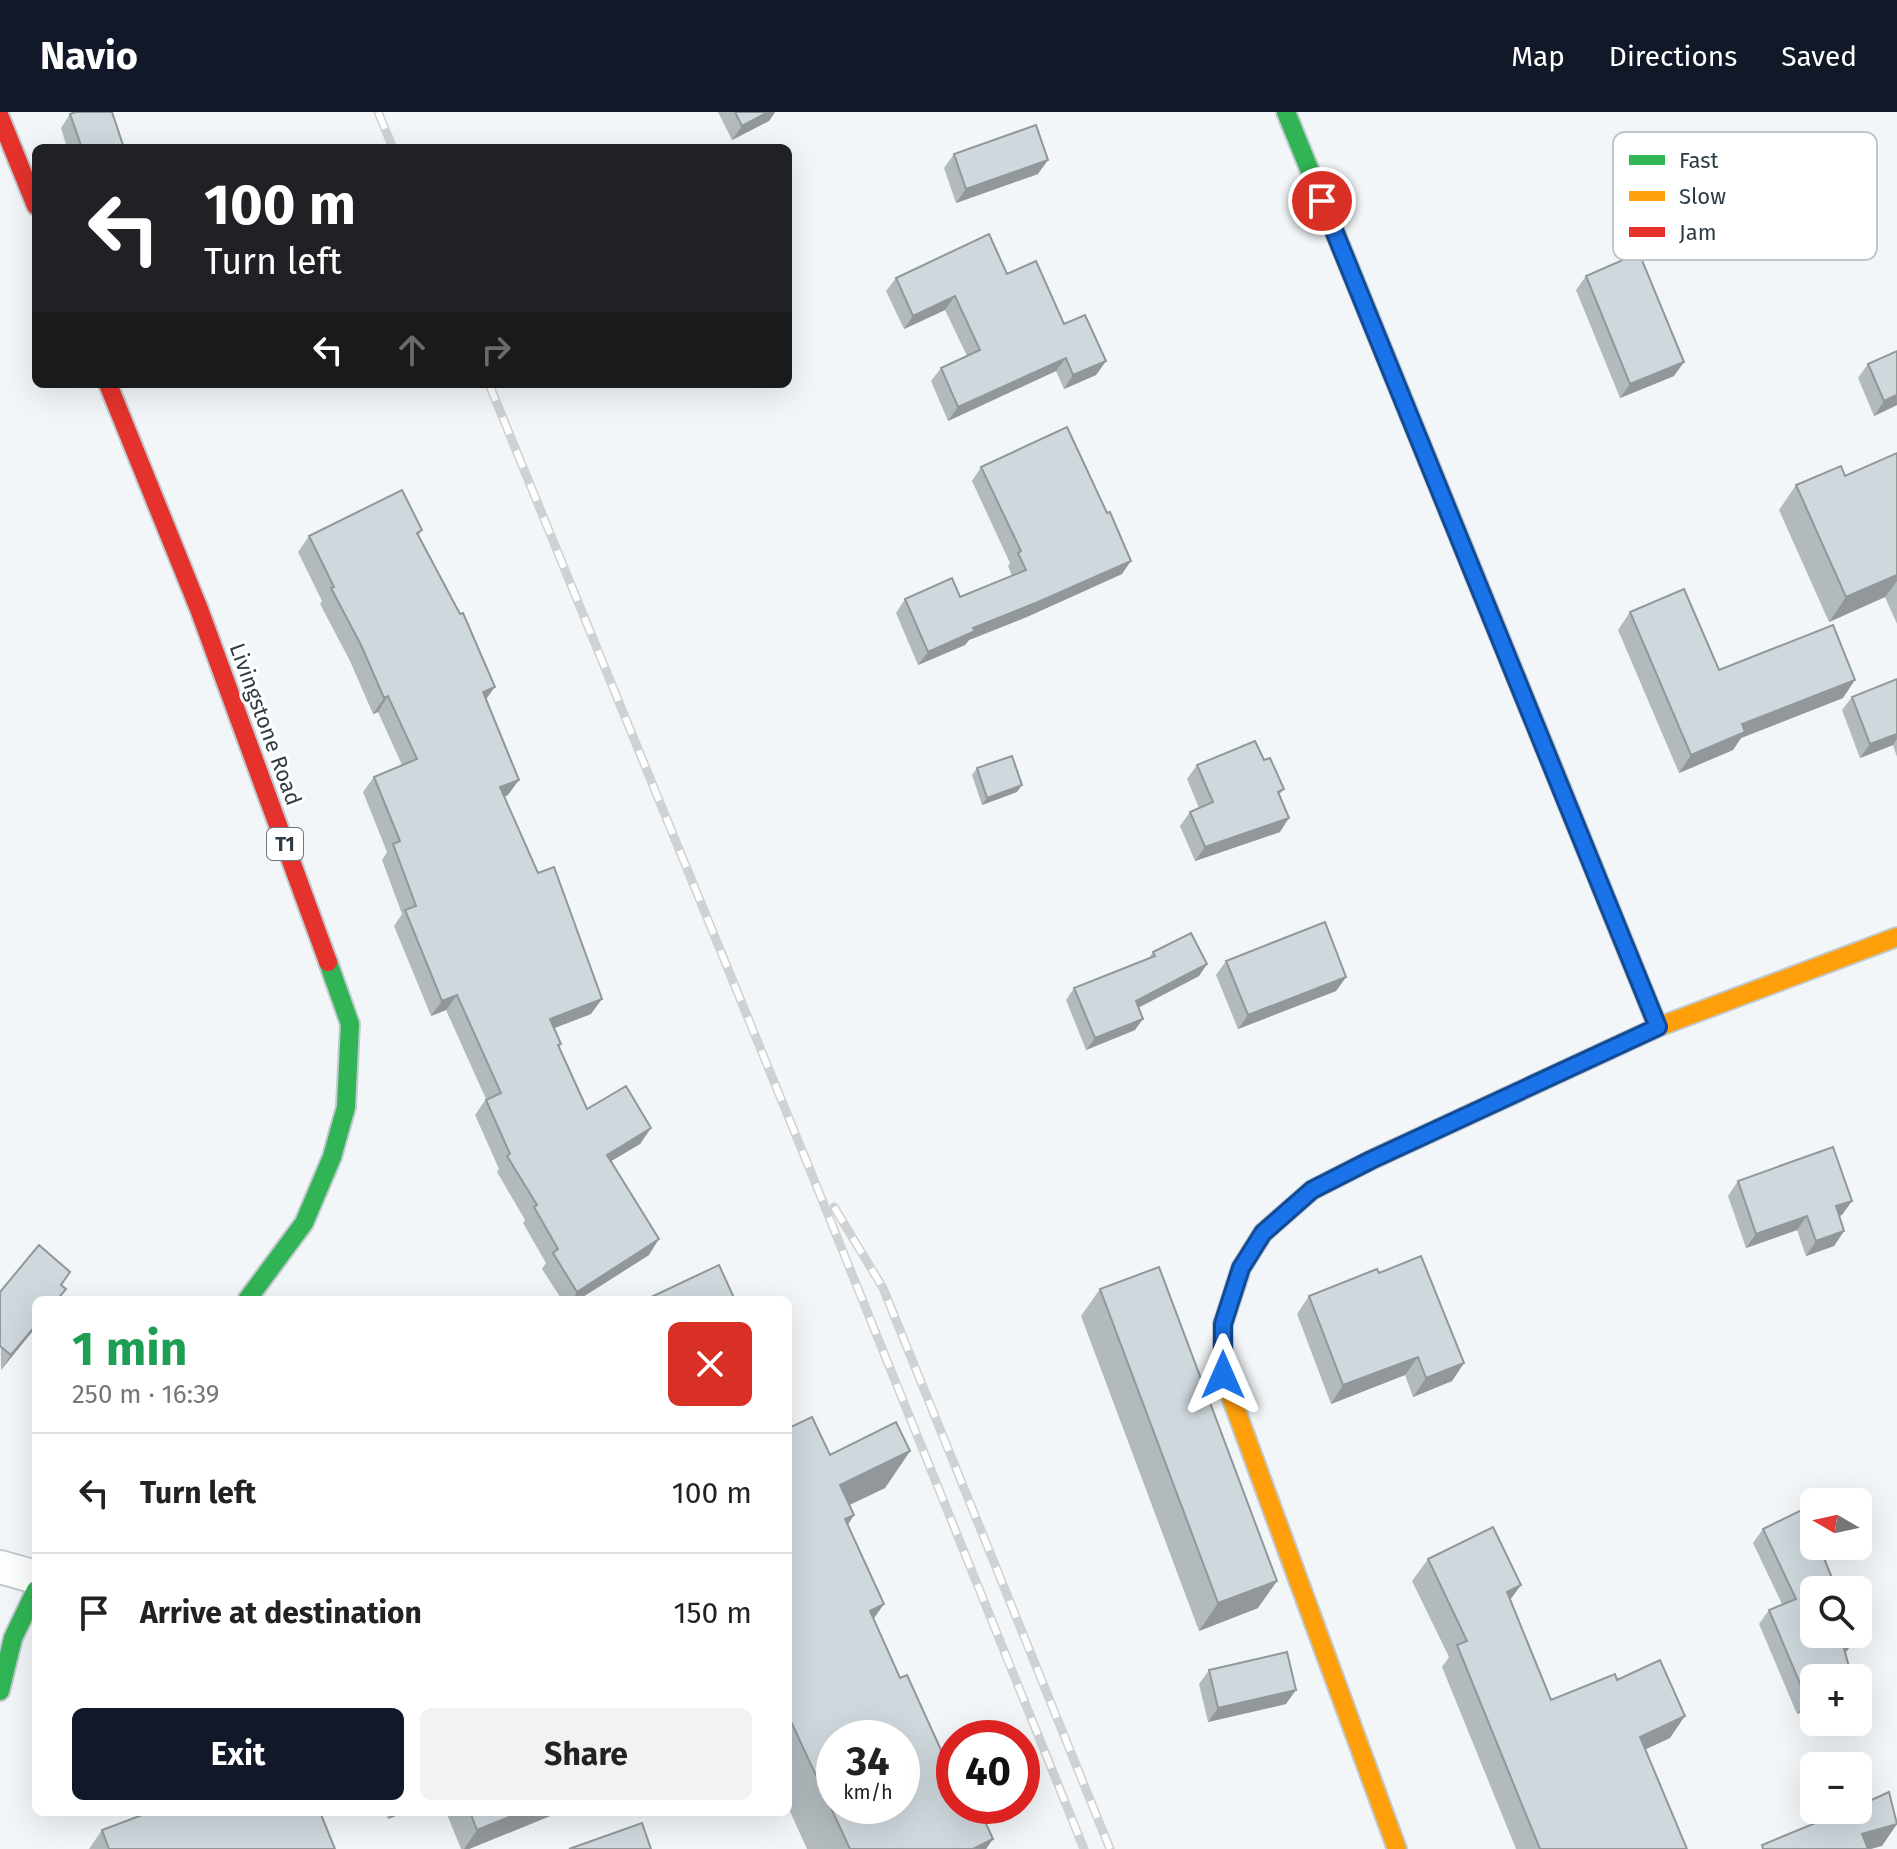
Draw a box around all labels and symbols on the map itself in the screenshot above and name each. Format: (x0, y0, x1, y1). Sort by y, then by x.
legend (1613, 132, 1877, 260)
text: Fast (1679, 147, 1719, 174)
pin (1288, 167, 1356, 235)
text: Slow (1679, 183, 1726, 210)
text: Jam (1679, 219, 1717, 246)
street label: Livingstone Road (224, 639, 307, 809)
road number: T1 (267, 828, 303, 860)
position arrow (1181, 1333, 1265, 1417)
north arrow (1800, 1488, 1872, 1560)
speed limit sign: 40 (936, 1720, 1040, 1824)

